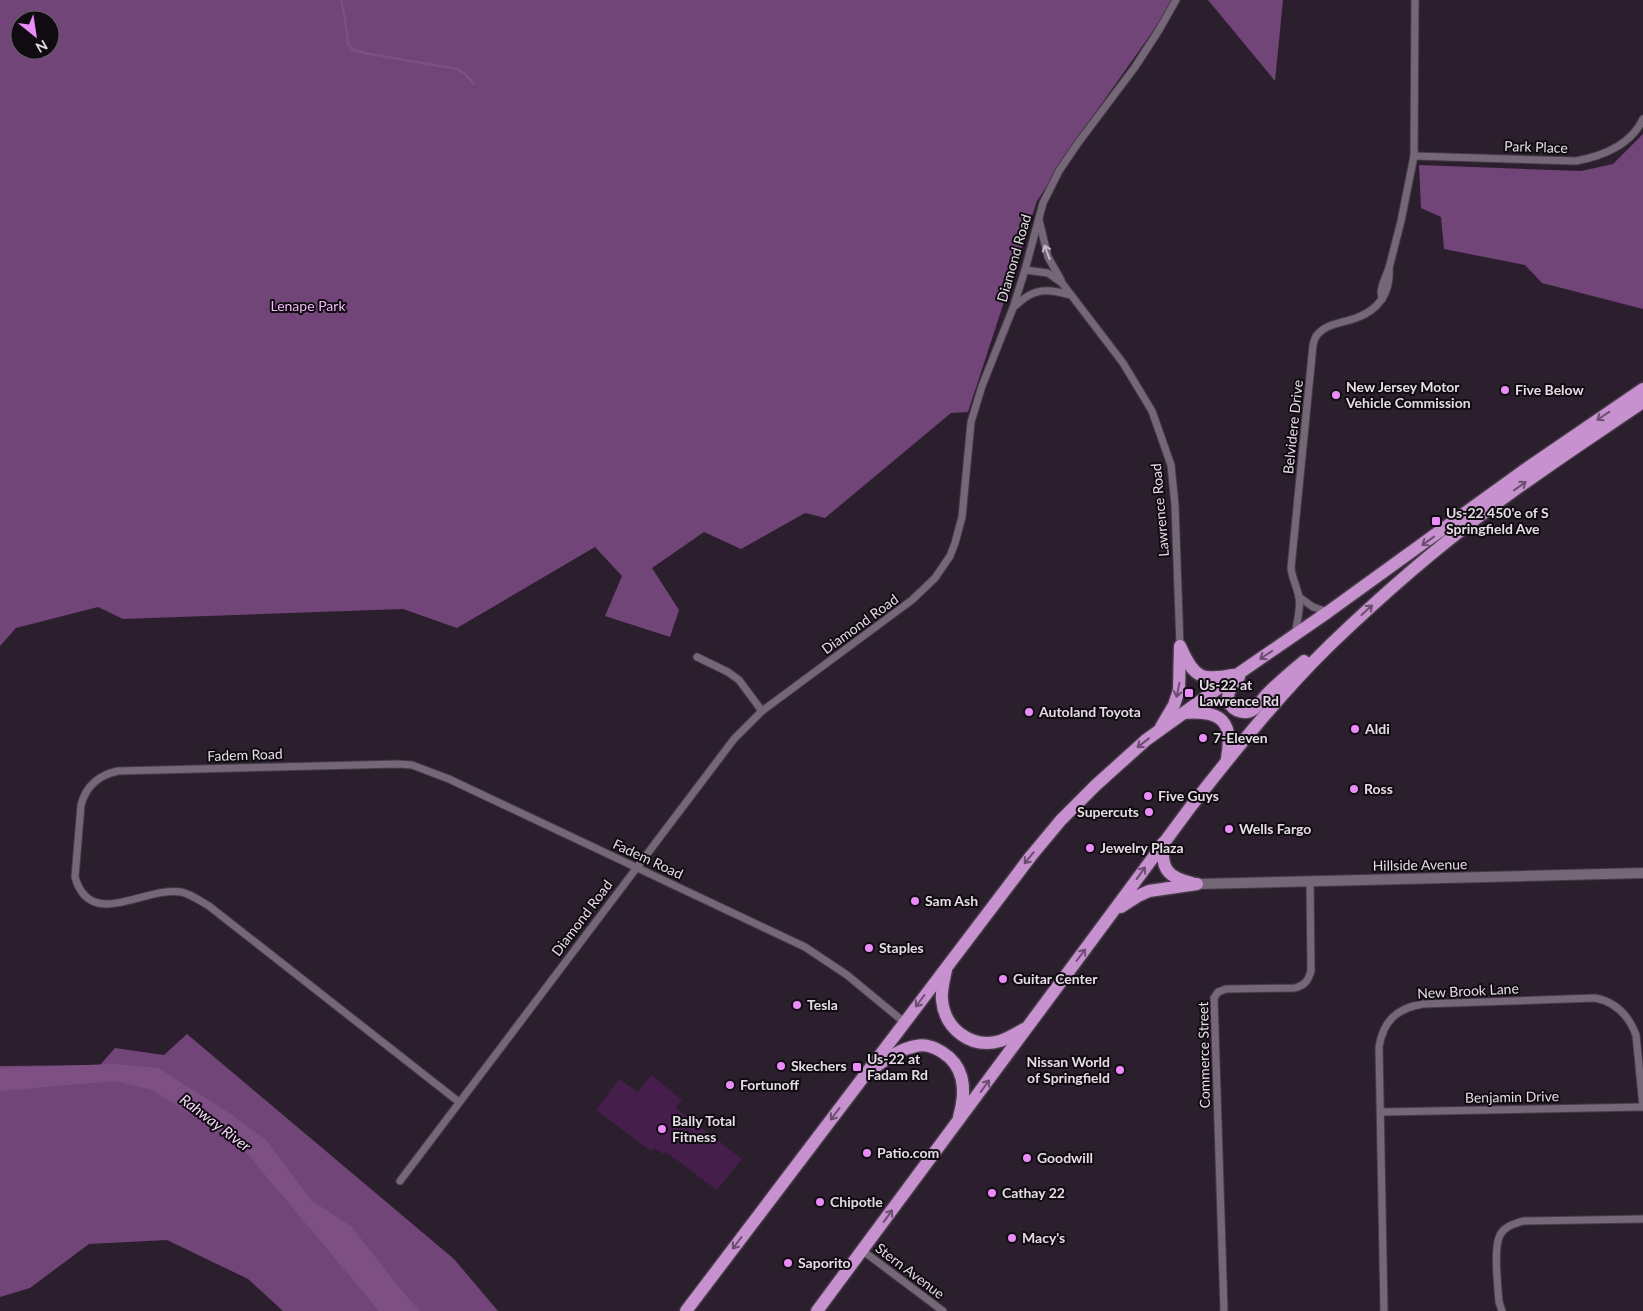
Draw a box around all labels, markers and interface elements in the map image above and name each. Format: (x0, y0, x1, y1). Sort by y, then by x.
north arrow (10, 10, 60, 60)
text: N (33, 37, 51, 57)
street label: Park Place (1504, 137, 1568, 156)
street label: Diamond Road (993, 212, 1034, 304)
one-way arrow (1042, 245, 1051, 260)
park label: Lenape Park (270, 297, 346, 314)
place label: New Jersey Motor Vehicle Commission (1345, 378, 1471, 411)
street label: Belvidere Drive (1279, 379, 1306, 475)
place label: Five Below (1515, 381, 1585, 398)
marker: Five Below (1499, 384, 1511, 396)
marker: New Jersey Motor Vehicle Commission (1330, 389, 1342, 401)
one-way arrow (1596, 411, 1610, 421)
street label: Lawrence Road (1147, 463, 1172, 557)
one-way arrow (1513, 481, 1527, 491)
place label: Us-22 450'e of S Springfield Ave (1446, 504, 1549, 537)
marker: Us-22 450'e of S Springfield Ave (1430, 515, 1442, 527)
one-way arrow (1421, 536, 1435, 546)
street label: Diamond Road (818, 590, 901, 657)
one-way arrow (1361, 605, 1374, 616)
one-way arrow (1260, 650, 1274, 660)
place label: Us-22 at Lawrence Rd (1199, 676, 1279, 709)
one-way arrow (1173, 682, 1182, 698)
marker: Us-22 at Lawrence Rd (1183, 687, 1195, 699)
place label: Autoland Toyota (1038, 703, 1141, 720)
marker: Autoland Toyota (1023, 706, 1035, 718)
place label: Aldi (1364, 720, 1390, 737)
marker: Aldi (1349, 723, 1361, 735)
place label: 7-Eleven (1213, 729, 1268, 746)
marker: 7-Eleven (1197, 732, 1209, 744)
one-way arrow (1137, 737, 1150, 748)
street label: Fadem Road (207, 745, 283, 764)
place label: Ross (1364, 780, 1393, 797)
marker: Ross (1348, 783, 1360, 795)
place label: Five Guys (1158, 787, 1219, 804)
marker: Five Guys (1142, 790, 1154, 802)
place label: Supercuts (1077, 803, 1139, 820)
marker: Supercuts (1143, 806, 1155, 818)
place label: Wells Fargo (1239, 820, 1311, 837)
marker: Wells Fargo (1223, 823, 1235, 835)
street label: Fadem Road (611, 835, 686, 882)
place label: Jewelry Plaza (1100, 839, 1184, 856)
marker: Jewelry Plaza (1084, 842, 1096, 854)
one-way arrow (1024, 851, 1034, 865)
street label: Hillside Avenue (1373, 855, 1467, 874)
one-way arrow (1136, 867, 1147, 880)
street label: Diamond Road (548, 876, 616, 959)
place label: Sam Ash (925, 892, 978, 909)
marker: Sam Ash (909, 895, 921, 907)
place label: Staples (879, 939, 924, 956)
marker: Staples (863, 942, 875, 954)
one-way arrow (1076, 948, 1086, 962)
place label: Guitar Center (1013, 970, 1098, 987)
marker: Guitar Center (997, 973, 1009, 985)
street label: New Brook Lane (1417, 979, 1519, 1002)
one-way arrow (915, 994, 925, 1008)
place label: Tesla (807, 996, 838, 1013)
marker: Tesla (791, 999, 803, 1011)
street label: Commerce Street (1194, 1001, 1213, 1109)
place label: Us-22 at Fadam Rd (867, 1050, 928, 1083)
place label: Nissan World of Springfield (1027, 1053, 1110, 1086)
place label: Skechers (791, 1057, 847, 1074)
marker: Skechers (775, 1060, 787, 1072)
marker: Us-22 at Fadam Rd (851, 1061, 863, 1073)
marker: Nissan World of Springfield (1114, 1064, 1126, 1076)
place label: Fortunoff (740, 1076, 799, 1093)
marker: Fortunoff (724, 1079, 736, 1091)
one-way arrow (980, 1079, 990, 1093)
street label: Benjamin Drive (1465, 1087, 1559, 1106)
water label: Rahway River (177, 1090, 255, 1155)
one-way arrow (830, 1107, 841, 1120)
place label: Bally Total Fitness (672, 1112, 736, 1145)
marker: Bally Total Fitness (656, 1123, 668, 1135)
place label: Patio.com (877, 1144, 939, 1161)
marker: Patio.com (861, 1147, 873, 1159)
place label: Goodwill (1037, 1149, 1093, 1166)
marker: Goodwill (1021, 1152, 1033, 1164)
place label: Cathay 22 (1002, 1184, 1065, 1201)
marker: Cathay 22 (986, 1187, 998, 1199)
place label: Chipotle (830, 1193, 883, 1210)
marker: Chipotle (814, 1196, 826, 1208)
one-way arrow (883, 1209, 893, 1223)
place label: Macy's (1022, 1229, 1065, 1246)
marker: Macy's (1006, 1232, 1018, 1244)
one-way arrow (731, 1236, 742, 1249)
street label: Stern Avenue (872, 1239, 948, 1302)
place label: Saporito (798, 1254, 851, 1271)
marker: Saporito (782, 1257, 794, 1269)

